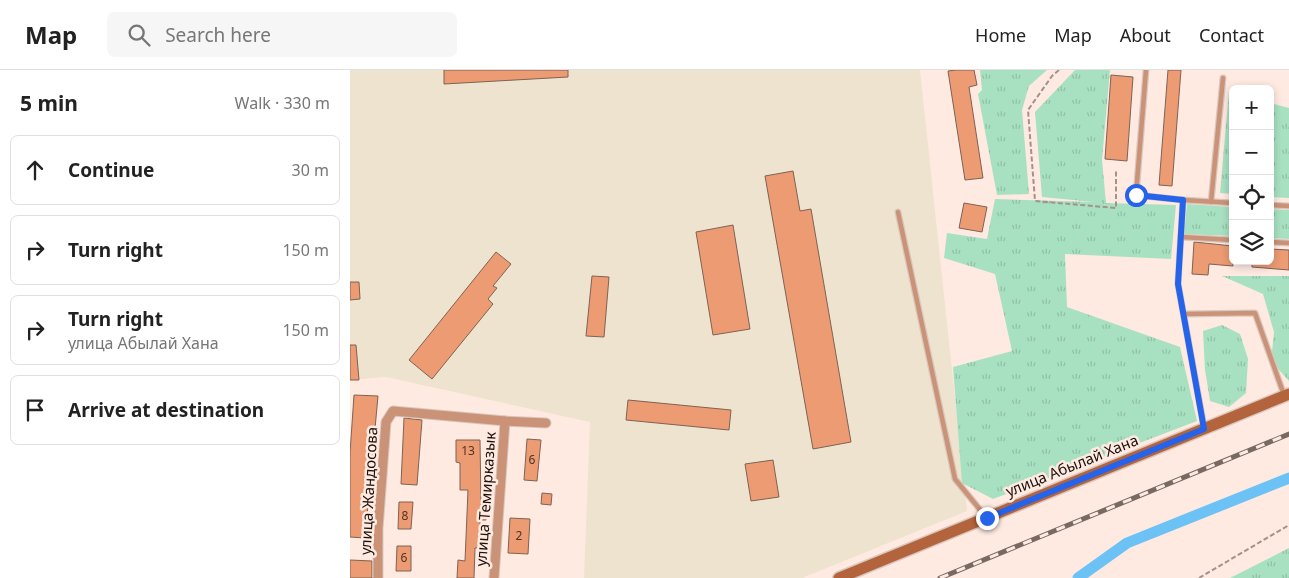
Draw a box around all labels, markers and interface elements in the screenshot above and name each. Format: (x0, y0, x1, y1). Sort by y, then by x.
search box (107, 12, 457, 57)
text: Map (25, 18, 77, 51)
icon: search (125, 21, 153, 49)
text: Search here (165, 22, 271, 48)
text: Home (975, 23, 1026, 47)
text: Map (1054, 23, 1092, 47)
text: About (1120, 23, 1171, 47)
text: Contact (1199, 23, 1264, 47)
map controls (1229, 85, 1274, 265)
button: + (1229, 85, 1274, 130)
text: 5 min (20, 89, 78, 117)
text: Walk · 330 m (235, 92, 330, 114)
button: − (1229, 130, 1274, 175)
icon: ahead (21, 156, 49, 184)
text: Continue (68, 157, 154, 183)
text: 30 m (292, 159, 329, 181)
button: locate (1229, 175, 1274, 220)
route start (1125, 184, 1148, 207)
button: layers (1229, 220, 1274, 265)
icon: right (21, 236, 49, 264)
text: Turn right (68, 237, 163, 263)
text: 150 m (282, 239, 329, 261)
text: Turn right (68, 306, 163, 332)
icon: right (21, 316, 49, 344)
text: 150 m (282, 319, 329, 341)
text: улица Абылай Хана (68, 332, 219, 354)
icon: arrive (21, 396, 49, 424)
text: Arrive at destination (68, 397, 264, 423)
street label: улица Жандосова (355, 426, 381, 556)
street label: улица Абылай Хана (1002, 429, 1141, 501)
street label: улица Темирказык (470, 431, 500, 567)
house number: 13 (461, 442, 475, 459)
house number: 6 (529, 451, 536, 468)
house number: 8 (402, 507, 409, 524)
route end (976, 507, 999, 530)
house number: 2 (516, 527, 523, 544)
house number: 6 (401, 549, 408, 566)

